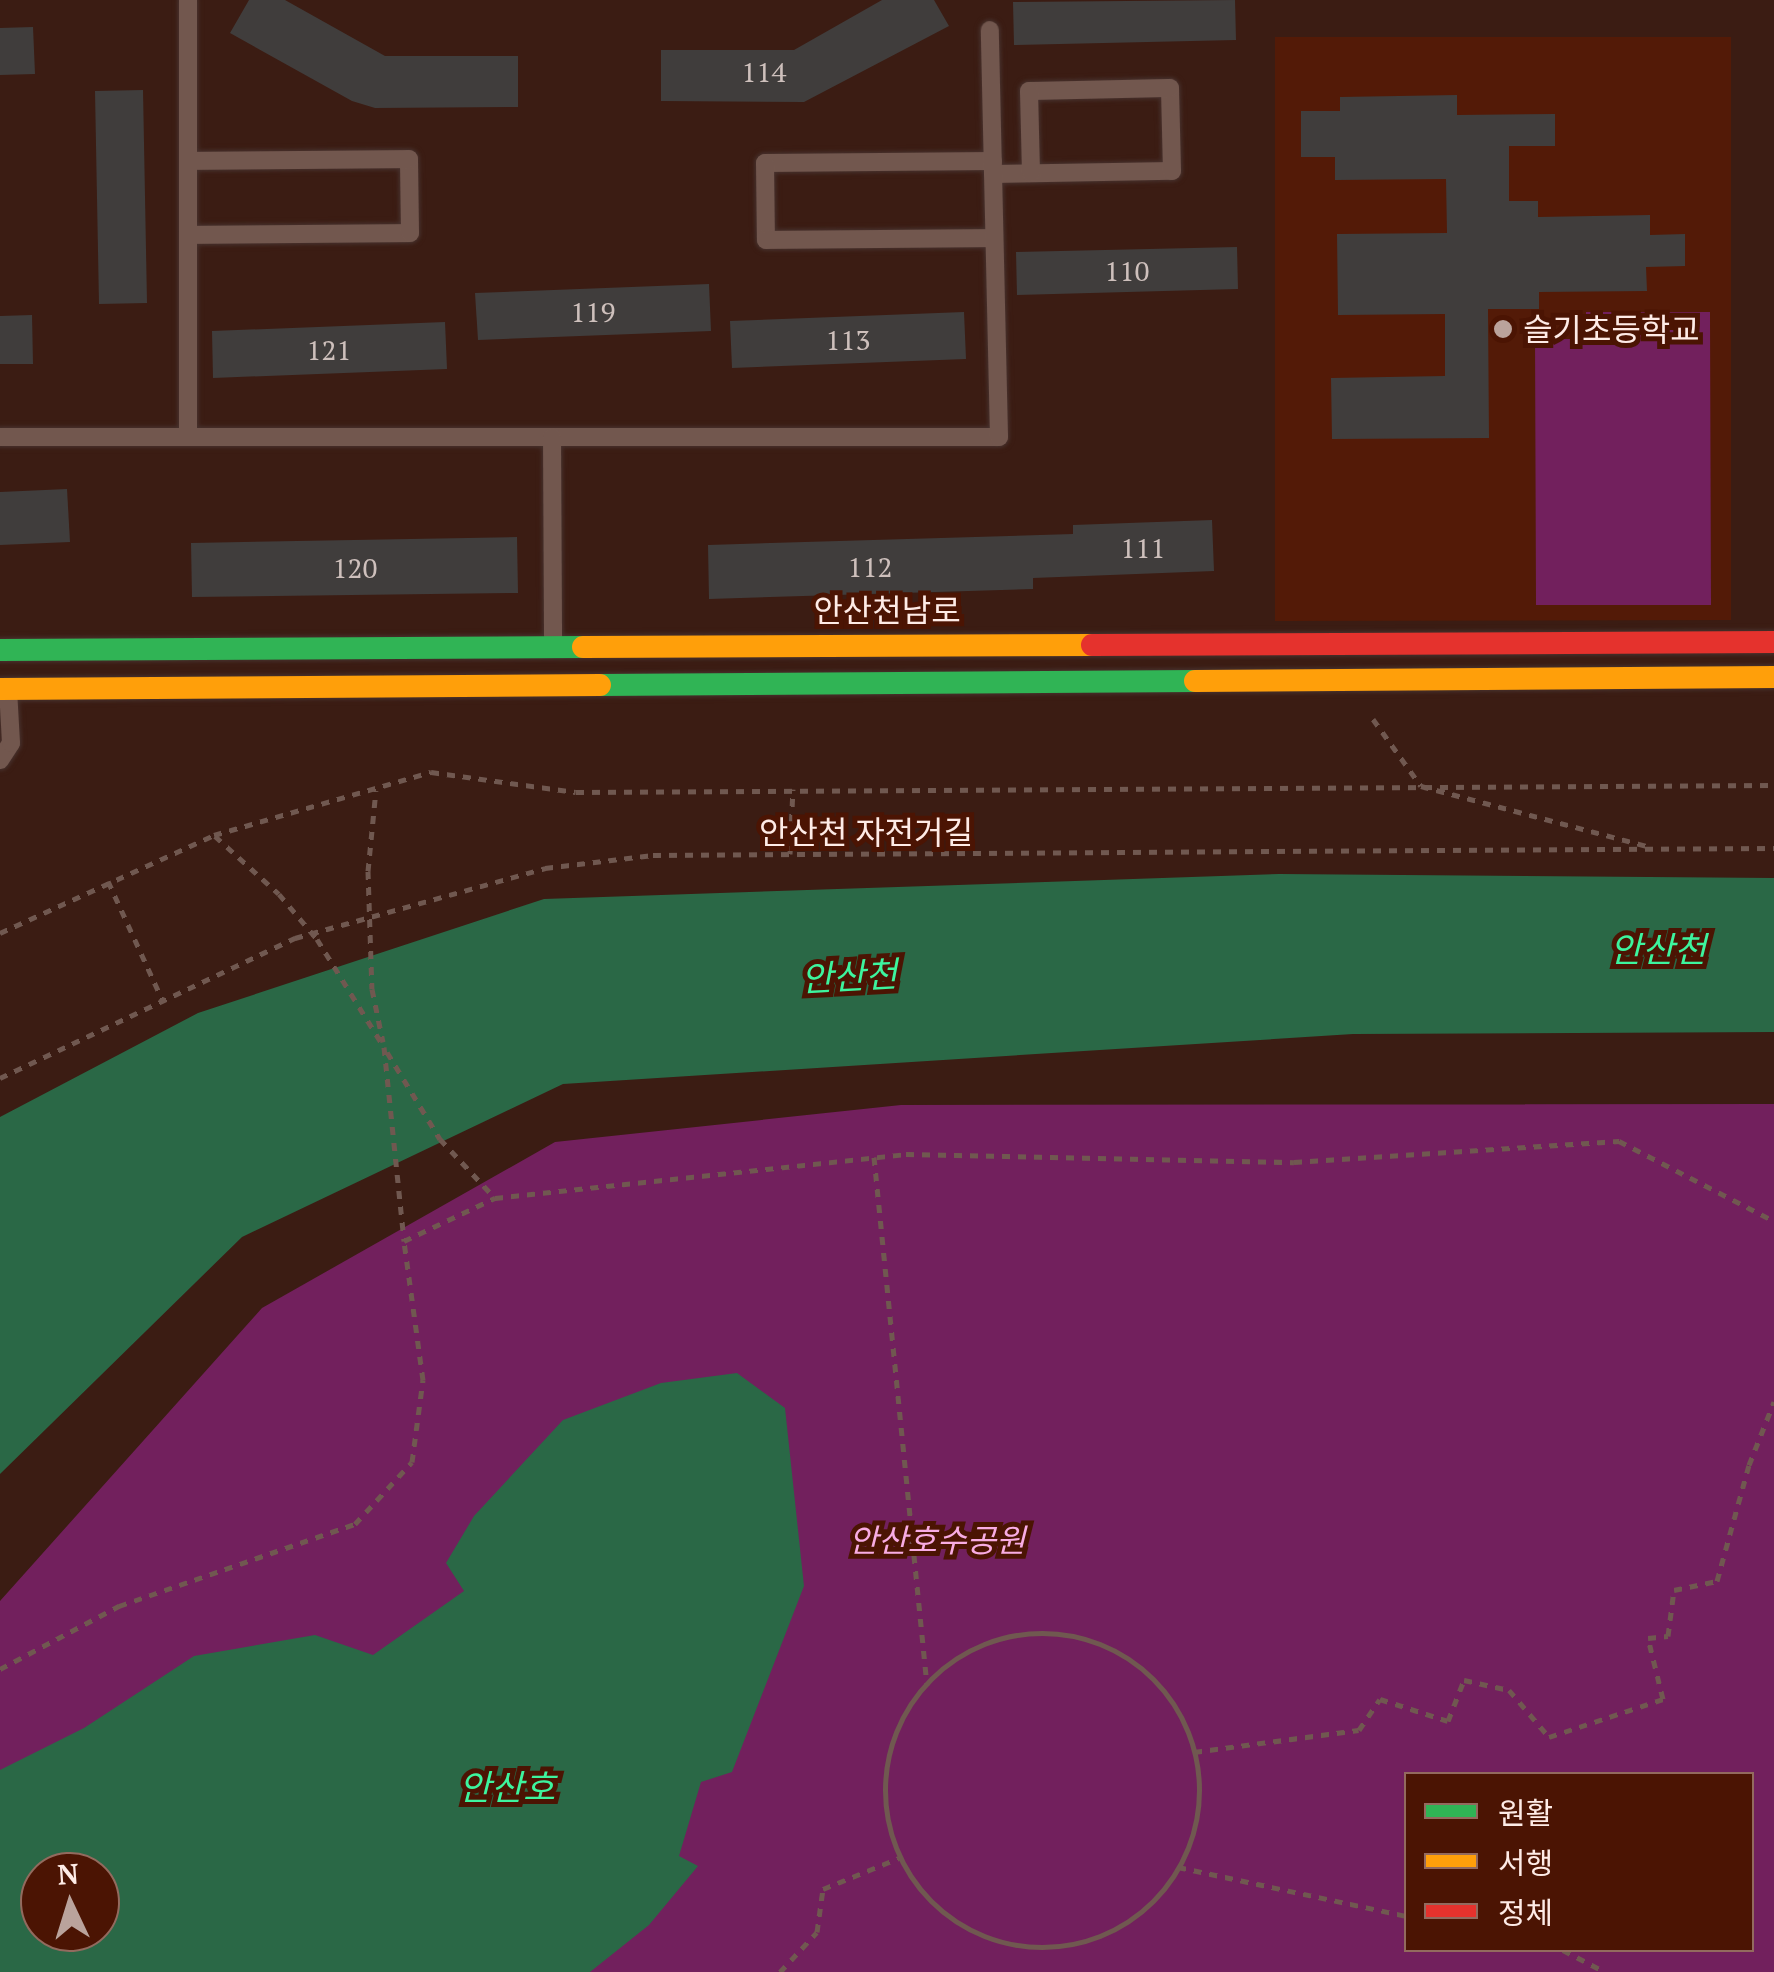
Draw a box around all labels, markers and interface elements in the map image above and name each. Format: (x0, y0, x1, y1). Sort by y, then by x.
house number: 114 (742, 55, 786, 89)
house number: 110 (1105, 254, 1149, 288)
house number: 119 (571, 295, 615, 329)
place label: 슬기초등학교 (1523, 310, 1700, 348)
marker: 슬기초등학교 (1492, 318, 1514, 340)
house number: 113 (826, 323, 870, 357)
house number: 121 (307, 333, 351, 367)
house number: 111 (1121, 531, 1165, 565)
house number: 112 (848, 550, 892, 584)
house number: 120 (333, 551, 377, 585)
street label: 안산천남로 (813, 591, 961, 629)
street label: 안산천 자전거길 (759, 813, 973, 851)
water label: 안산천 (1610, 928, 1706, 970)
water label: 안산천 (800, 953, 898, 999)
park label: 안산호수공원 (849, 1521, 1025, 1559)
water label: 안산호 (459, 1766, 555, 1808)
legend (1404, 1772, 1754, 1952)
text: 원활 (1498, 1793, 1553, 1833)
text: 서행 (1498, 1843, 1553, 1883)
north arrow (20, 1852, 120, 1952)
text: N (56, 1854, 80, 1893)
text: 정체 (1498, 1893, 1553, 1933)

